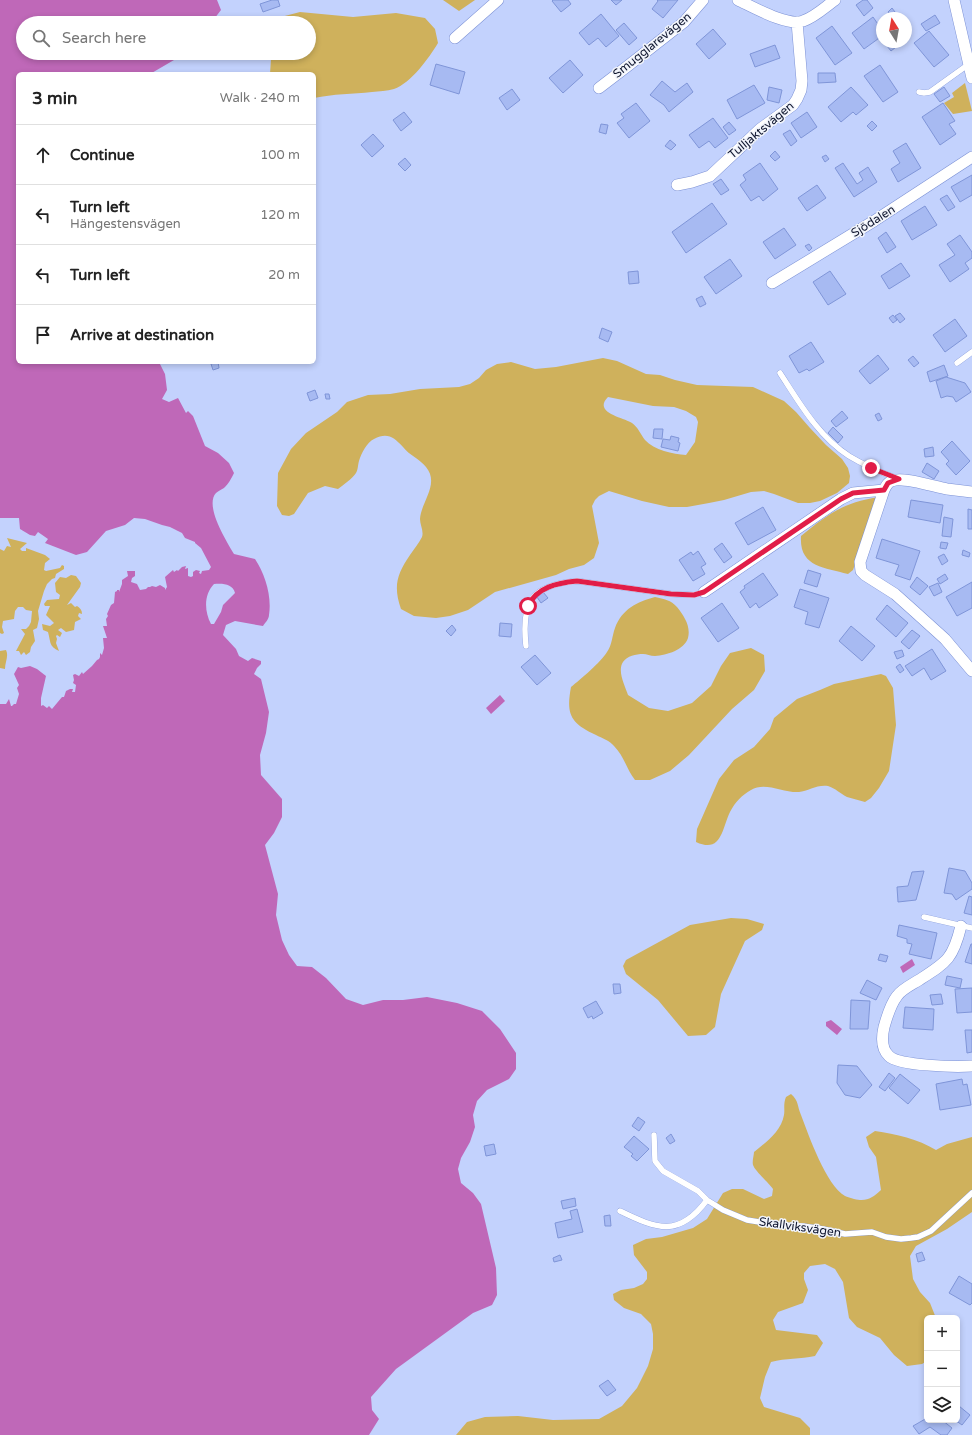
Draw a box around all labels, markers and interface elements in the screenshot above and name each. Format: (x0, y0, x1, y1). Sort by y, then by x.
street label: Smugglarevägen (610, 9, 694, 81)
north arrow (876, 12, 912, 48)
search box (16, 16, 316, 60)
icon: search (30, 27, 52, 49)
text: Search here (62, 29, 146, 47)
text: 3 min (32, 88, 77, 109)
text: Walk · 240 m (220, 90, 300, 106)
street label: Tulljaktsvägen (725, 99, 797, 161)
icon: ahead (32, 144, 54, 166)
text: Continue (70, 146, 134, 164)
text: 100 m (260, 147, 300, 163)
text: Turn left (70, 198, 130, 216)
street label: Sjödalen (848, 202, 898, 240)
icon: left (32, 204, 54, 226)
text: 120 m (260, 207, 300, 223)
text: Hängestensvägen (70, 216, 181, 232)
icon: left (32, 264, 54, 286)
text: Turn left (70, 266, 130, 284)
text: 20 m (268, 267, 300, 283)
icon: arrive (32, 324, 54, 346)
text: Arrive at destination (70, 326, 214, 344)
route end (862, 459, 880, 477)
route start (519, 597, 537, 615)
street label: Skallviksvägen (758, 1214, 842, 1240)
map controls (924, 1315, 960, 1423)
button: + (924, 1315, 960, 1351)
button: − (924, 1351, 960, 1387)
button: layers (924, 1387, 960, 1423)

